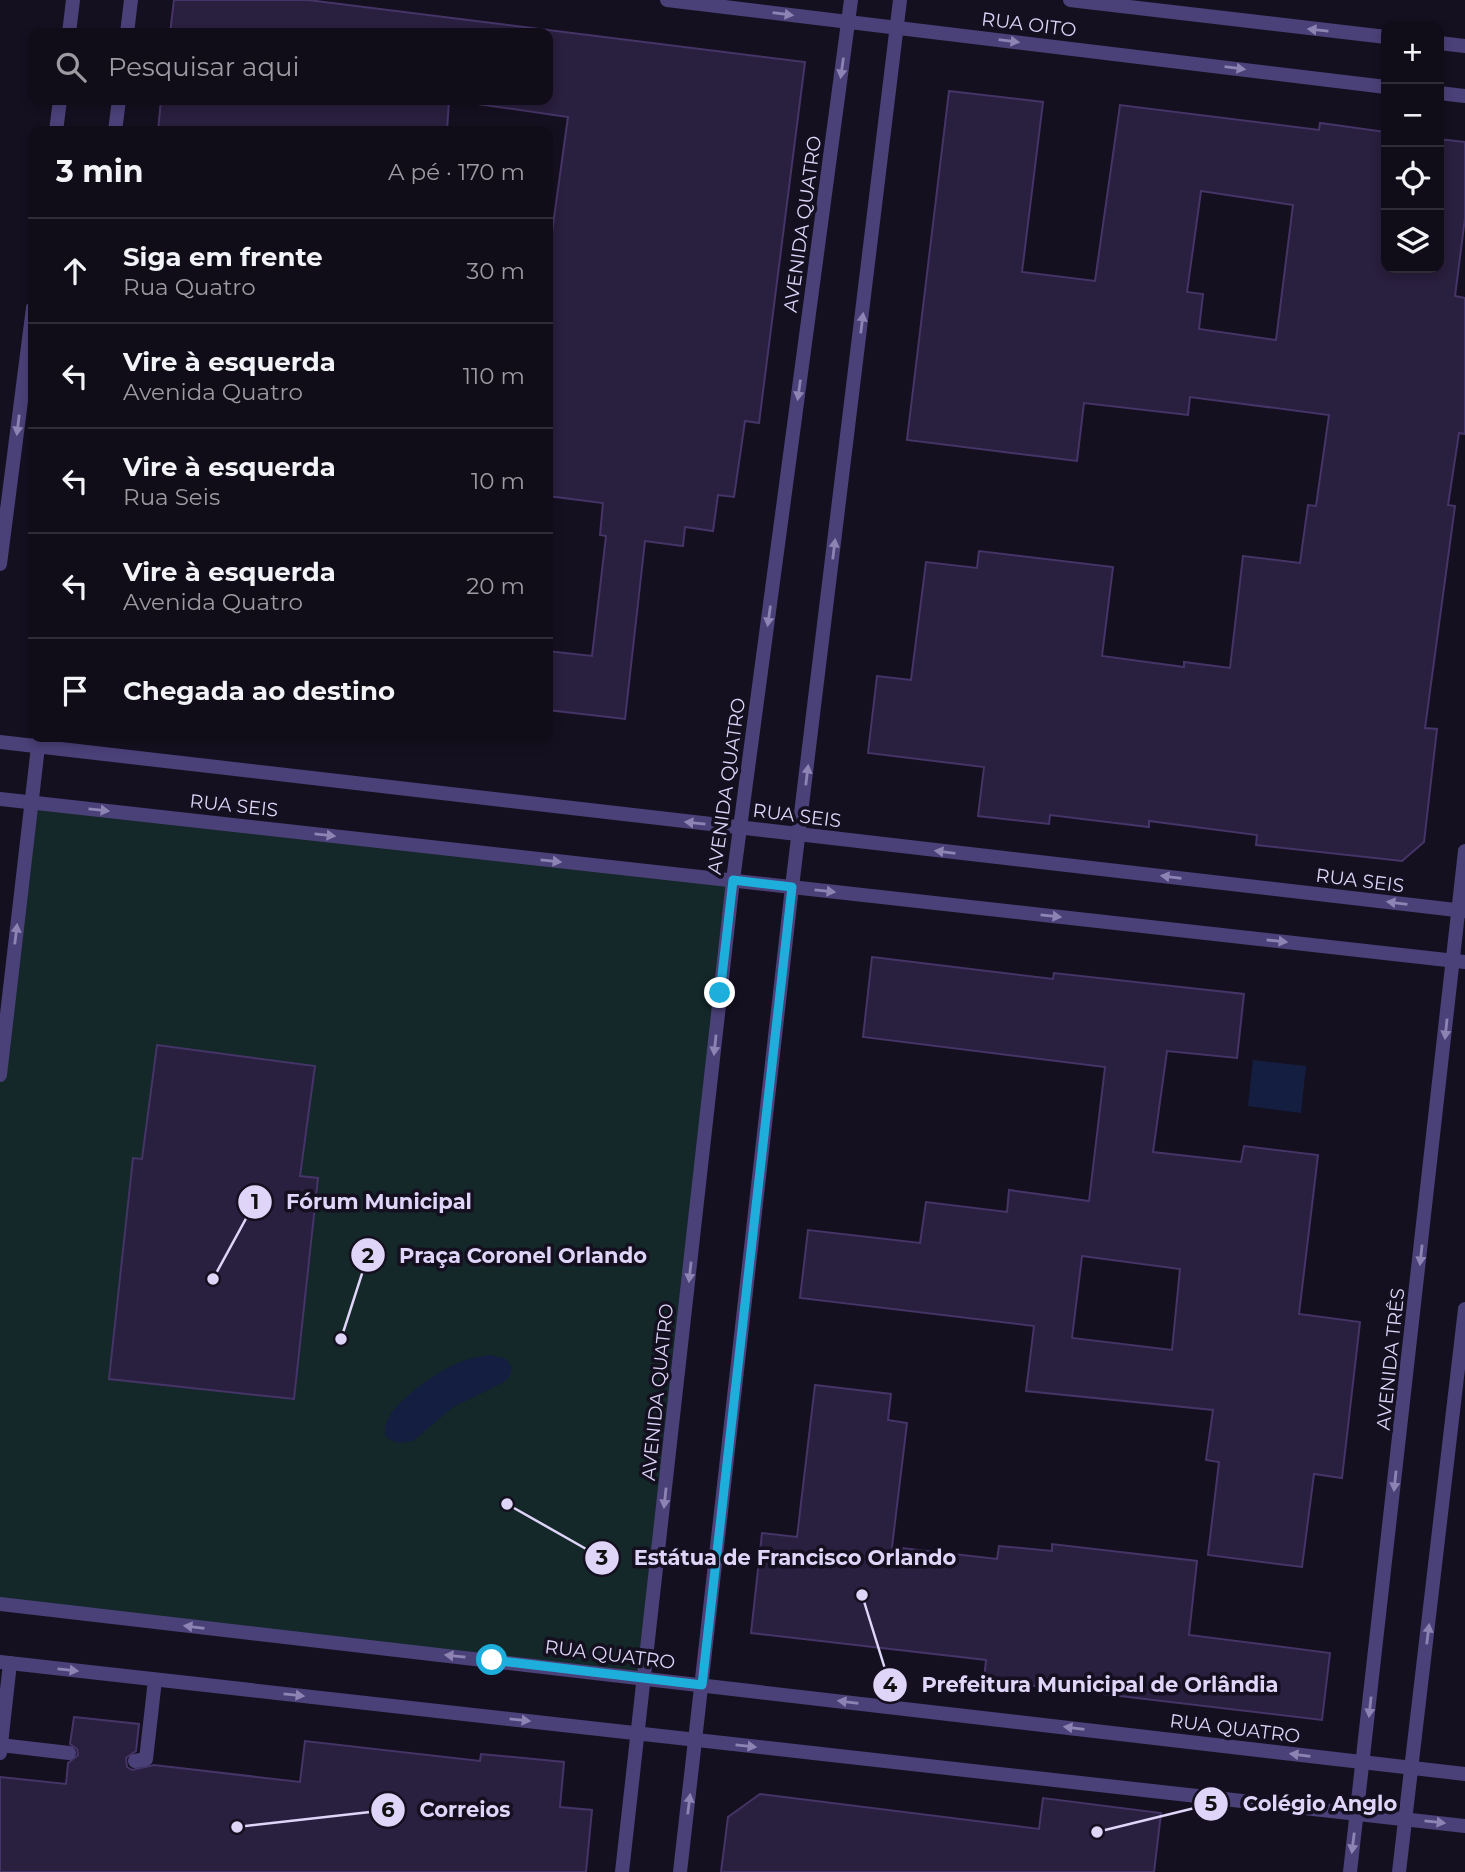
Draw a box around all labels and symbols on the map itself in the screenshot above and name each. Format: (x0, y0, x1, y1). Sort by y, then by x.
street label: RUA OITO (980, 7, 1078, 42)
one-way arrow (772, 9, 794, 20)
one-way arrow (1307, 24, 1329, 35)
one-way arrow (998, 35, 1020, 46)
one-way arrow (836, 57, 847, 79)
one-way arrow (1224, 63, 1246, 74)
street label: AVENIDA QUATRO (779, 134, 826, 314)
one-way arrow (856, 312, 867, 334)
one-way arrow (793, 379, 804, 401)
one-way arrow (13, 414, 24, 436)
one-way arrow (829, 538, 840, 560)
one-way arrow (763, 605, 774, 627)
street label: AVENIDA QUATRO (703, 696, 750, 876)
one-way arrow (801, 764, 812, 786)
street label: RUA SEIS (189, 789, 279, 822)
street label: RUA SEIS (751, 799, 842, 832)
one-way arrow (88, 804, 110, 815)
one-way arrow (684, 817, 706, 828)
one-way arrow (314, 830, 336, 841)
one-way arrow (934, 846, 956, 857)
one-way arrow (540, 855, 562, 866)
street label: RUA SEIS (1314, 864, 1405, 897)
one-way arrow (1160, 872, 1182, 883)
one-way arrow (814, 885, 836, 896)
one-way arrow (1386, 898, 1408, 909)
one-way arrow (1041, 910, 1063, 921)
one-way arrow (11, 923, 22, 945)
one-way arrow (1267, 935, 1289, 946)
route end (704, 977, 735, 1008)
one-way arrow (1440, 1018, 1451, 1040)
one-way arrow (709, 1035, 720, 1057)
callout: Fórum Municipal (237, 1181, 486, 1223)
text: 1 (251, 1189, 259, 1214)
text: Fórum Municipal (286, 1189, 472, 1214)
callout: Praça Coronel Orlando (350, 1234, 661, 1276)
text: 2 (362, 1243, 374, 1268)
text: Praça Coronel Orlando (399, 1243, 647, 1268)
one-way arrow (1415, 1244, 1426, 1266)
one-way arrow (684, 1261, 695, 1283)
street label: AVENIDA TRÊS (1372, 1287, 1409, 1431)
street label: AVENIDA QUATRO (637, 1302, 678, 1482)
one-way arrow (1390, 1470, 1401, 1492)
one-way arrow (659, 1487, 670, 1509)
callout: Estátua de Francisco Orlando (585, 1537, 971, 1579)
text: 3 (595, 1545, 608, 1570)
text: Estátua de Francisco Orlando (634, 1545, 957, 1570)
one-way arrow (183, 1621, 205, 1632)
one-way arrow (1422, 1623, 1433, 1645)
street label: RUA QUATRO (543, 1635, 677, 1674)
route start (476, 1644, 507, 1675)
one-way arrow (444, 1651, 466, 1662)
one-way arrow (57, 1664, 79, 1675)
callout: Prefeitura Municipal de Orlândia (873, 1664, 1293, 1706)
text: 4 (883, 1672, 898, 1697)
text: Prefeitura Municipal de Orlândia (921, 1672, 1279, 1697)
one-way arrow (283, 1690, 305, 1701)
one-way arrow (837, 1696, 859, 1707)
one-way arrow (1365, 1696, 1376, 1718)
street label: RUA QUATRO (1168, 1709, 1302, 1748)
one-way arrow (509, 1715, 531, 1726)
one-way arrow (1063, 1723, 1085, 1734)
one-way arrow (735, 1740, 757, 1751)
one-way arrow (1289, 1749, 1311, 1760)
callout: Colégio Anglo (1194, 1783, 1411, 1825)
callout: Correios (371, 1789, 525, 1831)
text: 5 (1205, 1791, 1217, 1816)
text: Colégio Anglo (1243, 1791, 1397, 1816)
one-way arrow (683, 1793, 694, 1815)
text: 6 (381, 1797, 395, 1822)
text: Correios (420, 1797, 510, 1822)
one-way arrow (1425, 1817, 1447, 1828)
one-way arrow (1348, 1832, 1359, 1854)

